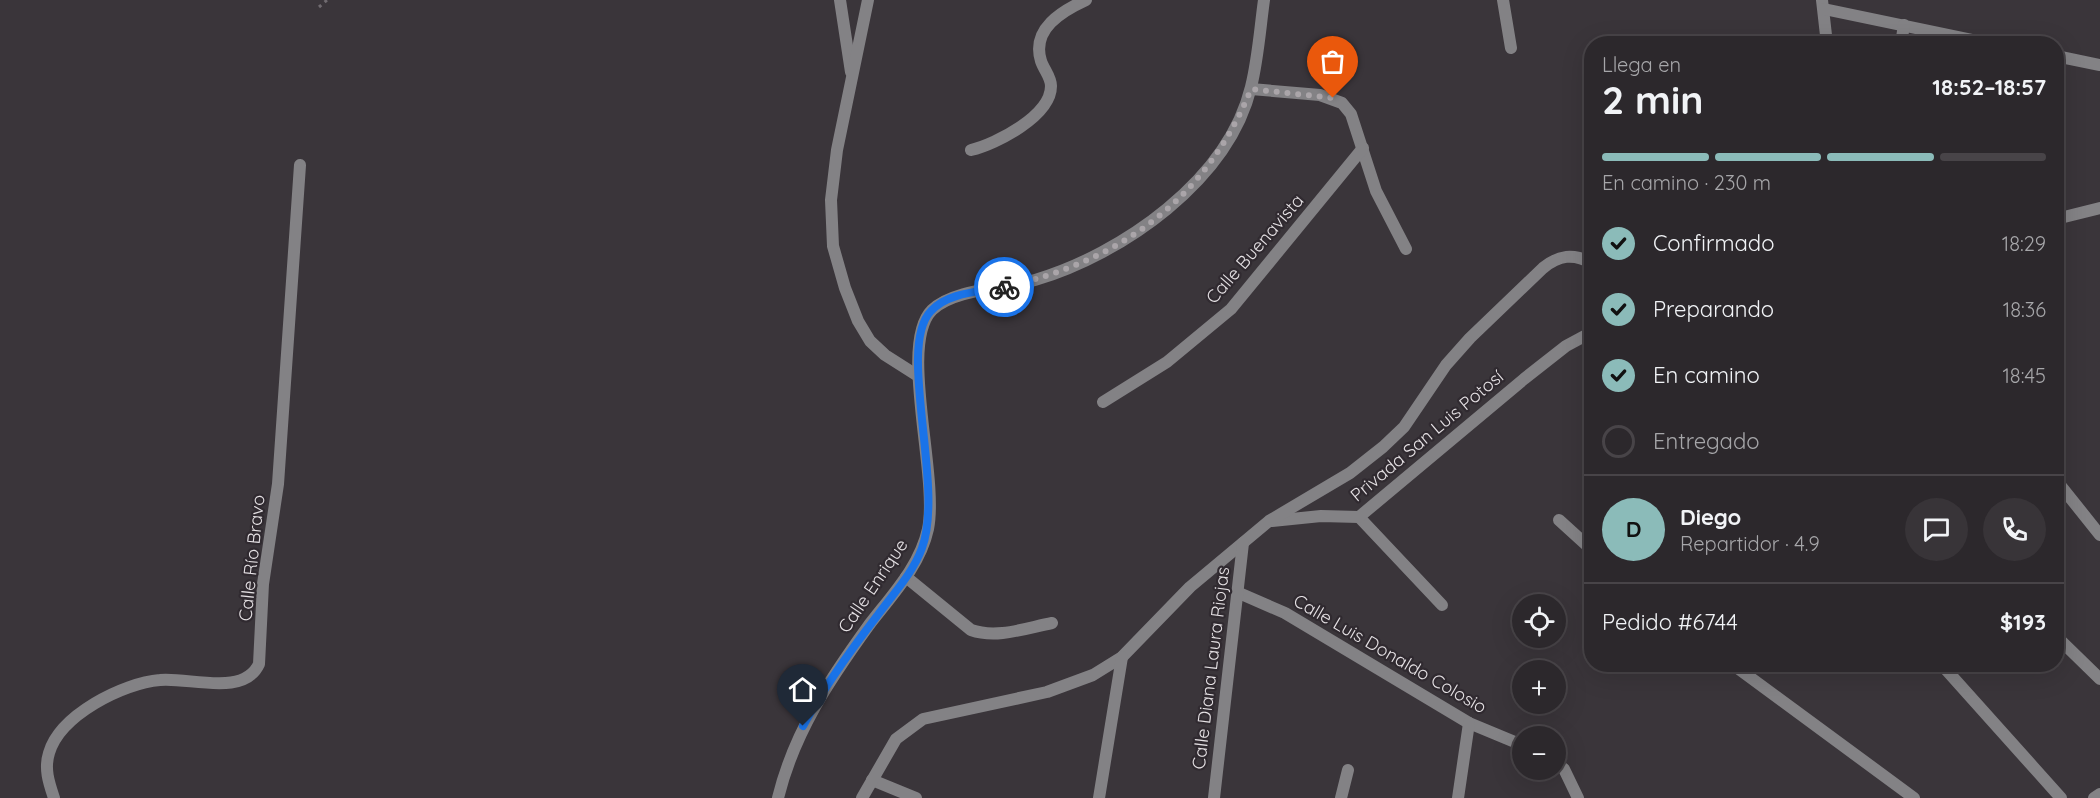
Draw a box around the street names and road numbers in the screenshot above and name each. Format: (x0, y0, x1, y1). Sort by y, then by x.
street label: Calle Buenavista (1201, 189, 1309, 308)
street label: Privada San Luis Potosí (1346, 365, 1508, 506)
street label: Calle Río Bravo (233, 494, 270, 622)
street label: Calle Enrique (833, 534, 912, 637)
street label: Calle Diana Laura Riojas (1187, 565, 1234, 771)
street label: Calle Luis Donaldo Colosio (1289, 589, 1491, 718)

